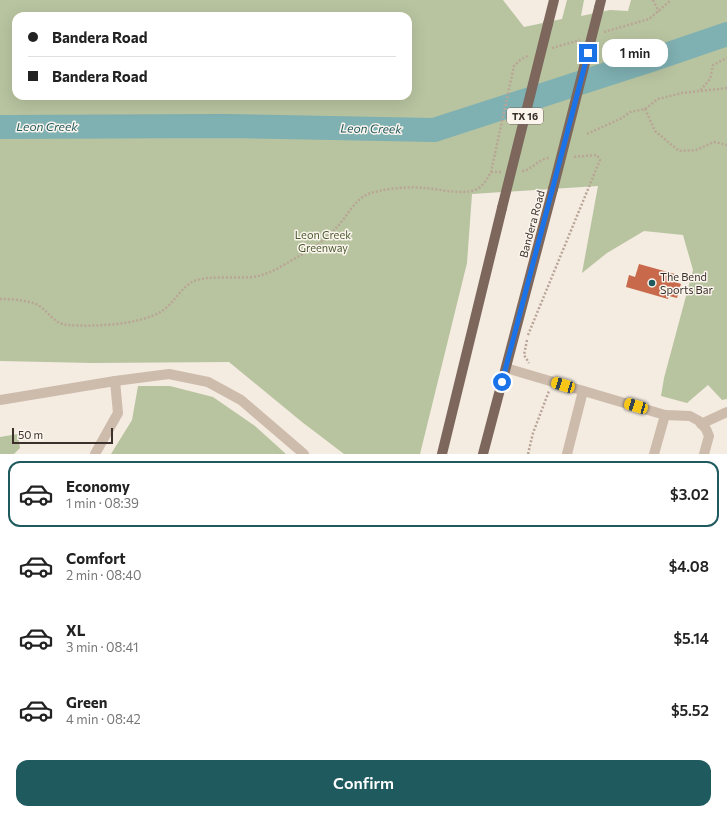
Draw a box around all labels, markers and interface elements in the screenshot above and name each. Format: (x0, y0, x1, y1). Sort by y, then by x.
text: Bandera Road (52, 28, 147, 46)
callout: 1 min (602, 39, 668, 67)
route end (579, 44, 597, 62)
text: 1 min (620, 45, 650, 61)
text: Bandera Road (52, 67, 147, 85)
road number: TX 16 (507, 108, 543, 124)
water label: Leon Creek (16, 119, 78, 133)
water label: Leon Creek (340, 120, 402, 136)
street label: Bandera Road (516, 189, 547, 259)
park label: Leon Creek Greenway (295, 228, 351, 254)
place label: The Bend Sports Bar (660, 270, 713, 296)
marker: The Bend Sports Bar (647, 278, 657, 288)
route start (493, 373, 511, 391)
car (550, 376, 576, 394)
car (623, 397, 649, 415)
scale bar (12, 426, 113, 445)
text: 50 m (18, 428, 43, 441)
icon: car (18, 476, 54, 512)
text: Economy (66, 477, 130, 495)
text: $3.02 (670, 485, 709, 503)
text: 1 min · 08:39 (66, 495, 139, 511)
icon: car (18, 548, 54, 584)
text: Comfort (66, 549, 126, 567)
text: $4.08 (669, 557, 709, 575)
text: 2 min · 08:40 (66, 567, 142, 583)
icon: car (18, 620, 54, 656)
text: XL (66, 621, 85, 639)
text: $5.14 (673, 629, 709, 647)
text: 3 min · 08:41 (66, 639, 139, 655)
icon: car (18, 692, 54, 728)
text: Green (66, 693, 107, 711)
text: $5.52 (671, 701, 709, 719)
text: 4 min · 08:42 (66, 711, 141, 727)
button: Confirm (16, 760, 711, 806)

